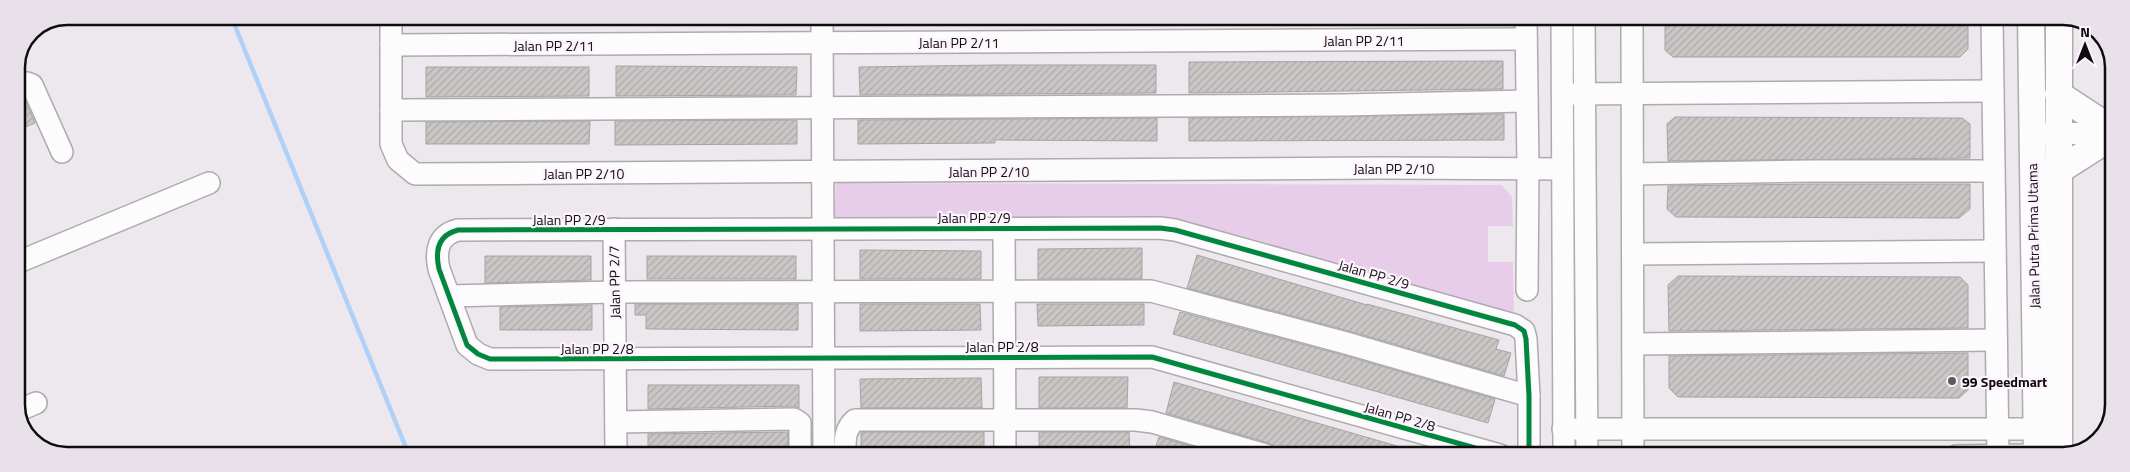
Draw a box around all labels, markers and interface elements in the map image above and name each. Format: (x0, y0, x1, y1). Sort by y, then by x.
north arrow (2060, 20, 2110, 70)
text: N (2080, 21, 2090, 42)
street label: Jalan PP 2/11 (1324, 30, 1404, 51)
street label: Jalan PP 2/11 (919, 32, 999, 53)
street label: Jalan PP 2/11 (514, 35, 594, 56)
street label: Jalan PP 2/10 (1354, 158, 1435, 179)
street label: Jalan PP 2/10 (949, 161, 1030, 182)
street label: Jalan PP 2/10 (544, 163, 625, 184)
street label: Jalan Putra Prima Utama (2021, 163, 2045, 309)
street label: Jalan PP 2/9 (937, 207, 1011, 228)
street label: Jalan PP 2/9 (532, 209, 606, 230)
street label: Jalan PP 2/7 (603, 245, 625, 319)
street label: Jalan PP 2/9 (1336, 254, 1412, 294)
street label: Jalan PP 2/8 (965, 336, 1039, 357)
street label: Jalan PP 2/8 (560, 338, 634, 359)
place label: 99 Speedmart (1962, 371, 2047, 392)
marker: 99 Speedmart (1946, 375, 1958, 387)
street label: Jalan PP 2/8 (1362, 396, 1438, 436)

